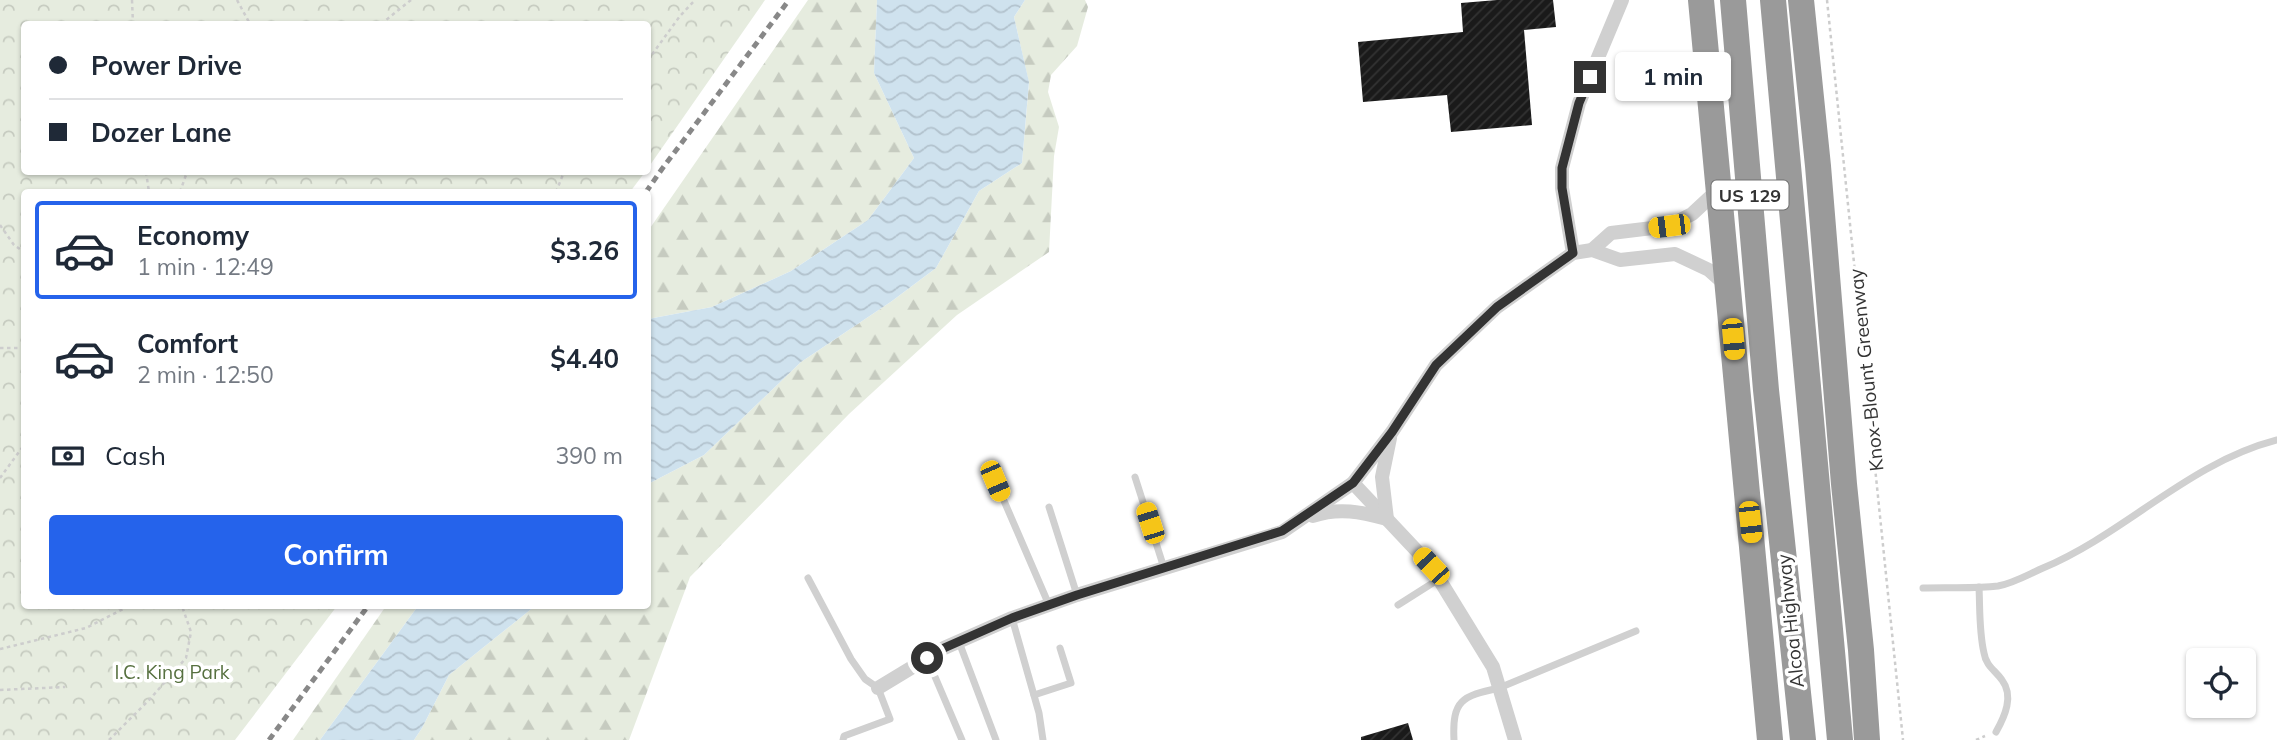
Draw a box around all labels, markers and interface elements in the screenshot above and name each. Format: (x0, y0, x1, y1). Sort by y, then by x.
text: Power Drive (91, 49, 242, 82)
callout: 1 min (1614, 52, 1730, 102)
route end (1574, 61, 1606, 93)
text: 1 min (1643, 62, 1703, 91)
text: Dozer Lane (91, 116, 232, 149)
road number: US 129 (1712, 180, 1788, 210)
car (1647, 213, 1692, 239)
icon: car (53, 219, 116, 282)
text: Economy (137, 219, 249, 252)
text: $3.26 (550, 234, 619, 267)
text: 1 min · 12:49 (137, 252, 274, 281)
street label: Knox-Blount Greenway (1843, 267, 1889, 473)
car (1721, 317, 1746, 361)
icon: car (53, 327, 116, 390)
text: Comfort (137, 327, 238, 360)
text: $4.40 (550, 342, 619, 375)
text: 2 min · 12:50 (137, 360, 274, 389)
icon: cash (49, 437, 87, 475)
text: Cash (105, 439, 166, 472)
text: 390 m (555, 441, 623, 470)
car (978, 458, 1013, 504)
car (1134, 500, 1167, 546)
car (1738, 500, 1763, 544)
button: Confirm (49, 515, 623, 595)
car (1409, 543, 1454, 589)
street label: Alcoa Highway (1771, 553, 1809, 689)
route start (911, 642, 943, 674)
map controls (2186, 648, 2256, 718)
button: locate (2186, 648, 2256, 718)
park label: I.C. King Park (114, 660, 230, 684)

